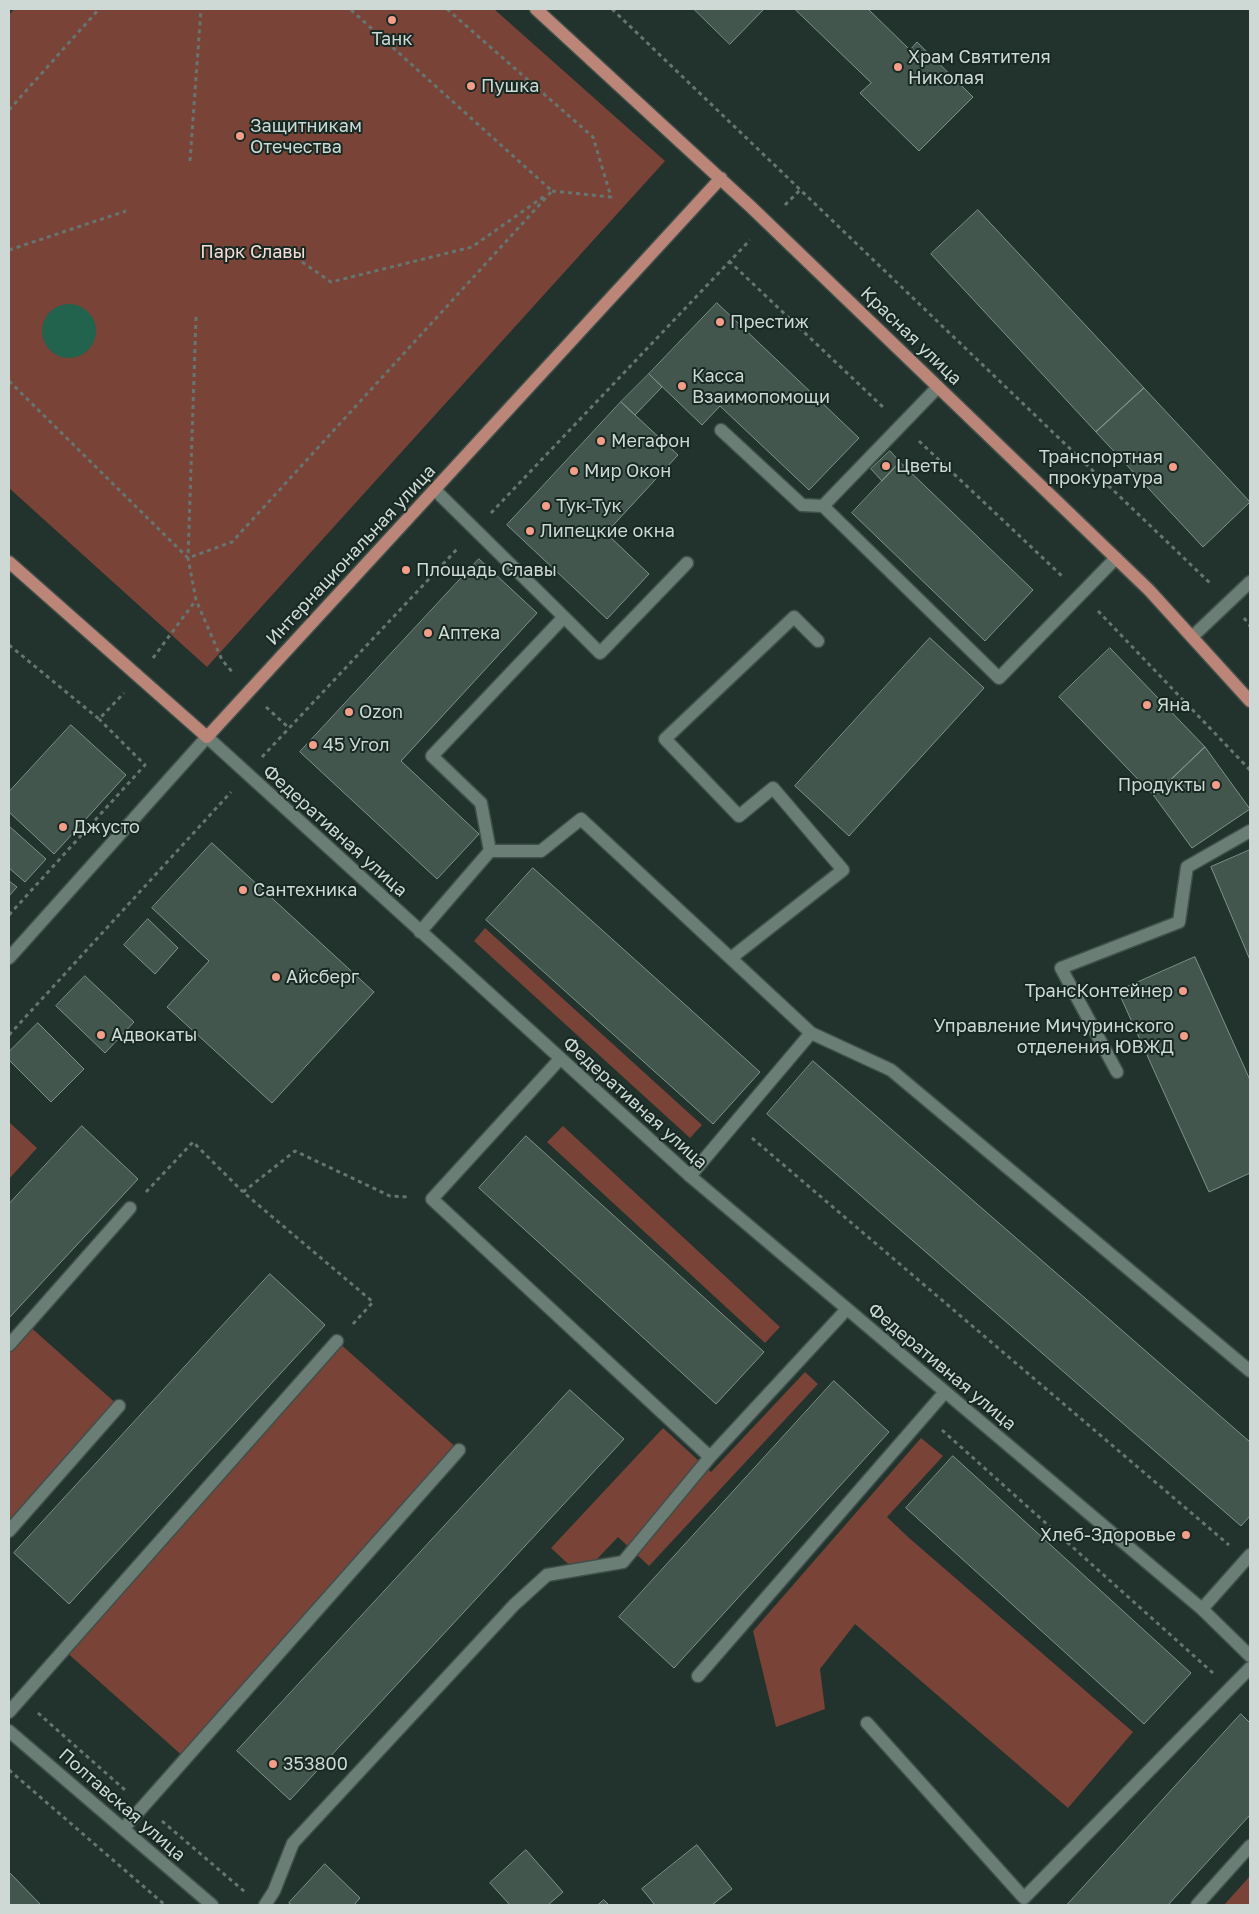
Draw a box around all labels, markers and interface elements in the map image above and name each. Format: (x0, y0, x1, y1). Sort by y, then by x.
marker: Танк (386, 14, 398, 26)
place label: Танк (371, 28, 413, 50)
place label: Храм Святителя Николая (908, 46, 1051, 88)
marker: Храм Святителя Николая (892, 61, 904, 73)
place label: Пушка (481, 75, 539, 97)
marker: Пушка (465, 80, 477, 92)
place label: Защитникам Отечества (250, 115, 362, 158)
marker: Защитникам Отечества (234, 130, 246, 142)
park label: Парк Славы (200, 241, 306, 263)
street label: Красная улица (856, 282, 966, 390)
place label: Престиж (730, 311, 809, 333)
marker: Престиж (714, 316, 726, 328)
place label: Касса Взаимопомощи (692, 365, 830, 408)
marker: Касса Взаимопомощи (676, 380, 688, 392)
place label: Мегафон (611, 430, 690, 452)
marker: Мегафон (595, 435, 607, 447)
place label: Транспортная прокуратура (1039, 446, 1163, 488)
place label: Цветы (896, 455, 952, 477)
street label: Интернациональная улица (262, 460, 440, 650)
place label: Мир Окон (584, 460, 671, 482)
marker: Цветы (880, 460, 892, 472)
marker: Транспортная прокуратура (1167, 461, 1179, 473)
marker: Мир Окон (568, 465, 580, 477)
place label: Тук-Тук (556, 495, 622, 517)
marker: Тук-Тук (540, 500, 552, 512)
place label: Липецкие окна (540, 520, 675, 542)
marker: Липецкие окна (524, 525, 536, 537)
place label: Площадь Славы (416, 559, 557, 581)
marker: Площадь Славы (400, 564, 412, 576)
place label: Аптека (438, 622, 500, 644)
marker: Аптека (422, 627, 434, 639)
place label: Яна (1157, 694, 1190, 716)
marker: Яна (1141, 699, 1153, 711)
place label: Ozon (359, 701, 403, 723)
marker: Ozon (343, 706, 355, 718)
place label: 45 Угол (323, 734, 390, 756)
marker: 45 Угол (307, 739, 319, 751)
street label: Федеративная улица (258, 760, 412, 902)
place label: Продукты (1118, 774, 1206, 796)
marker: Продукты (1210, 779, 1222, 791)
place label: Джусто (73, 816, 140, 838)
marker: Джусто (57, 821, 69, 833)
place label: Сантехника (253, 879, 357, 901)
marker: Сантехника (237, 884, 249, 896)
place label: Айсберг (286, 966, 359, 988)
marker: Айсберг (270, 971, 282, 983)
place label: ТрансКонтейнер (1025, 980, 1173, 1002)
marker: ТрансКонтейнер (1177, 985, 1189, 997)
place label: Управление Мичуринского отделения ЮВЖД (934, 1015, 1174, 1058)
place label: Адвокаты (111, 1024, 197, 1046)
marker: Адвокаты (95, 1029, 107, 1041)
marker: Управление Мичуринского отделения ЮВЖД (1178, 1030, 1190, 1042)
street label: Федеративная улица (558, 1032, 712, 1174)
street label: Федеративная улица (864, 1299, 1020, 1435)
place label: Хлеб-Здоровье (1040, 1524, 1176, 1546)
marker: Хлеб-Здоровье (1180, 1529, 1192, 1541)
street label: Полтавская улица (54, 1744, 190, 1866)
place label: 353800 (283, 1753, 348, 1775)
marker: 353800 (267, 1758, 279, 1770)

